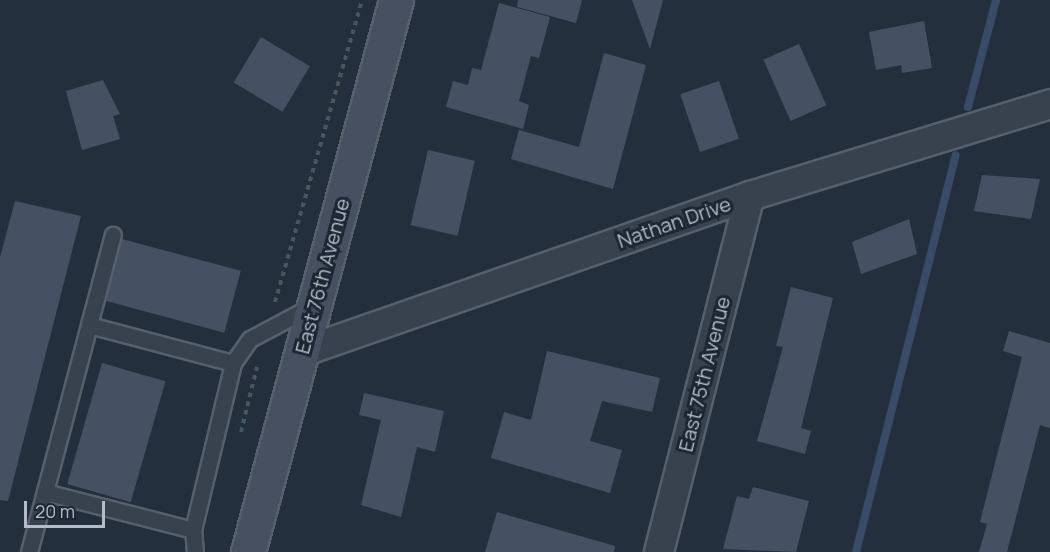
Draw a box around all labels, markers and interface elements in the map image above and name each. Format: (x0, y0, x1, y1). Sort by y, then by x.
street label: Nathan Drive (614, 191, 734, 253)
street label: East 76th Avenue (290, 196, 354, 356)
street label: East 75th Avenue (673, 294, 735, 454)
scale bar (27, 489, 108, 527)
text: 20 m (35, 499, 75, 523)

